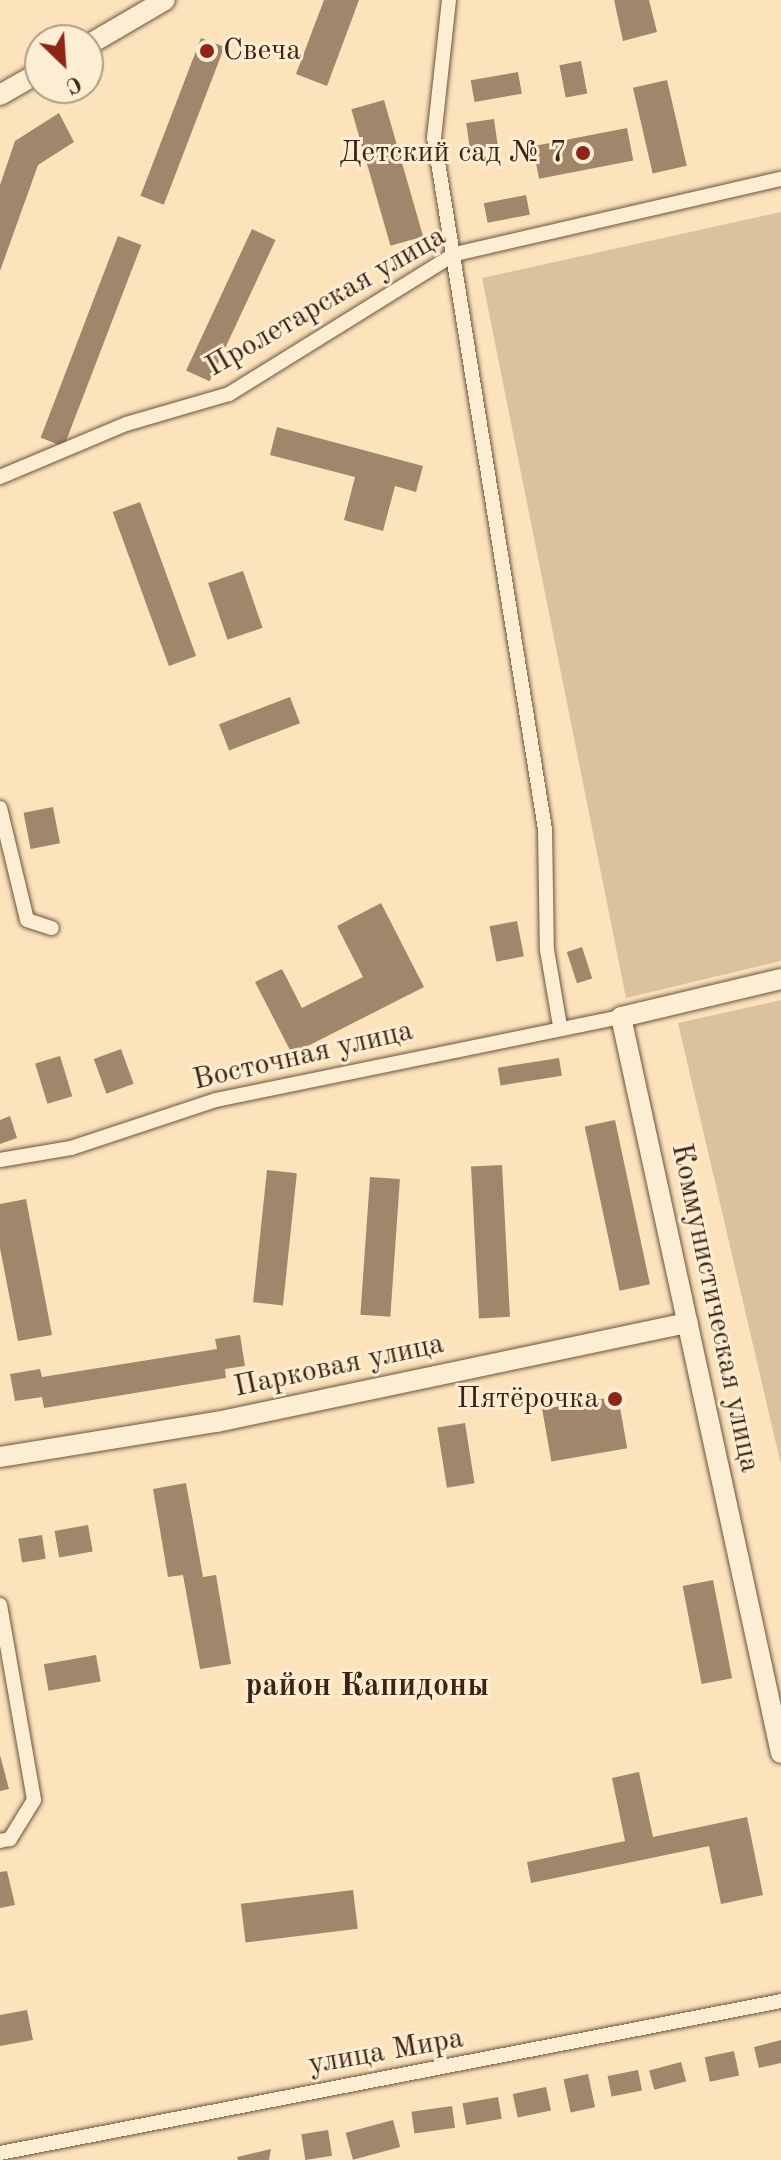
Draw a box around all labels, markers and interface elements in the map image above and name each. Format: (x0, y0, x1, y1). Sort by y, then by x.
north arrow (24, 24, 104, 104)
place label: Свеча (223, 33, 301, 69)
marker: Свеча (198, 42, 216, 60)
text: С (62, 71, 85, 97)
place label: Детский сад № 7 (339, 135, 567, 171)
marker: Детский сад № 7 (574, 144, 592, 162)
street label: Пролетарская улица (200, 219, 452, 385)
street label: Восточная улица (189, 1013, 417, 1099)
street label: Коммунистическая улица (663, 1140, 767, 1476)
street label: Парковая улица (231, 1326, 447, 1406)
place label: Пятёрочка (457, 1381, 599, 1417)
marker: Пятёрочка (606, 1390, 624, 1408)
district label: район Капидоны (245, 1668, 489, 1706)
street label: улица Мира (306, 2021, 466, 2083)

